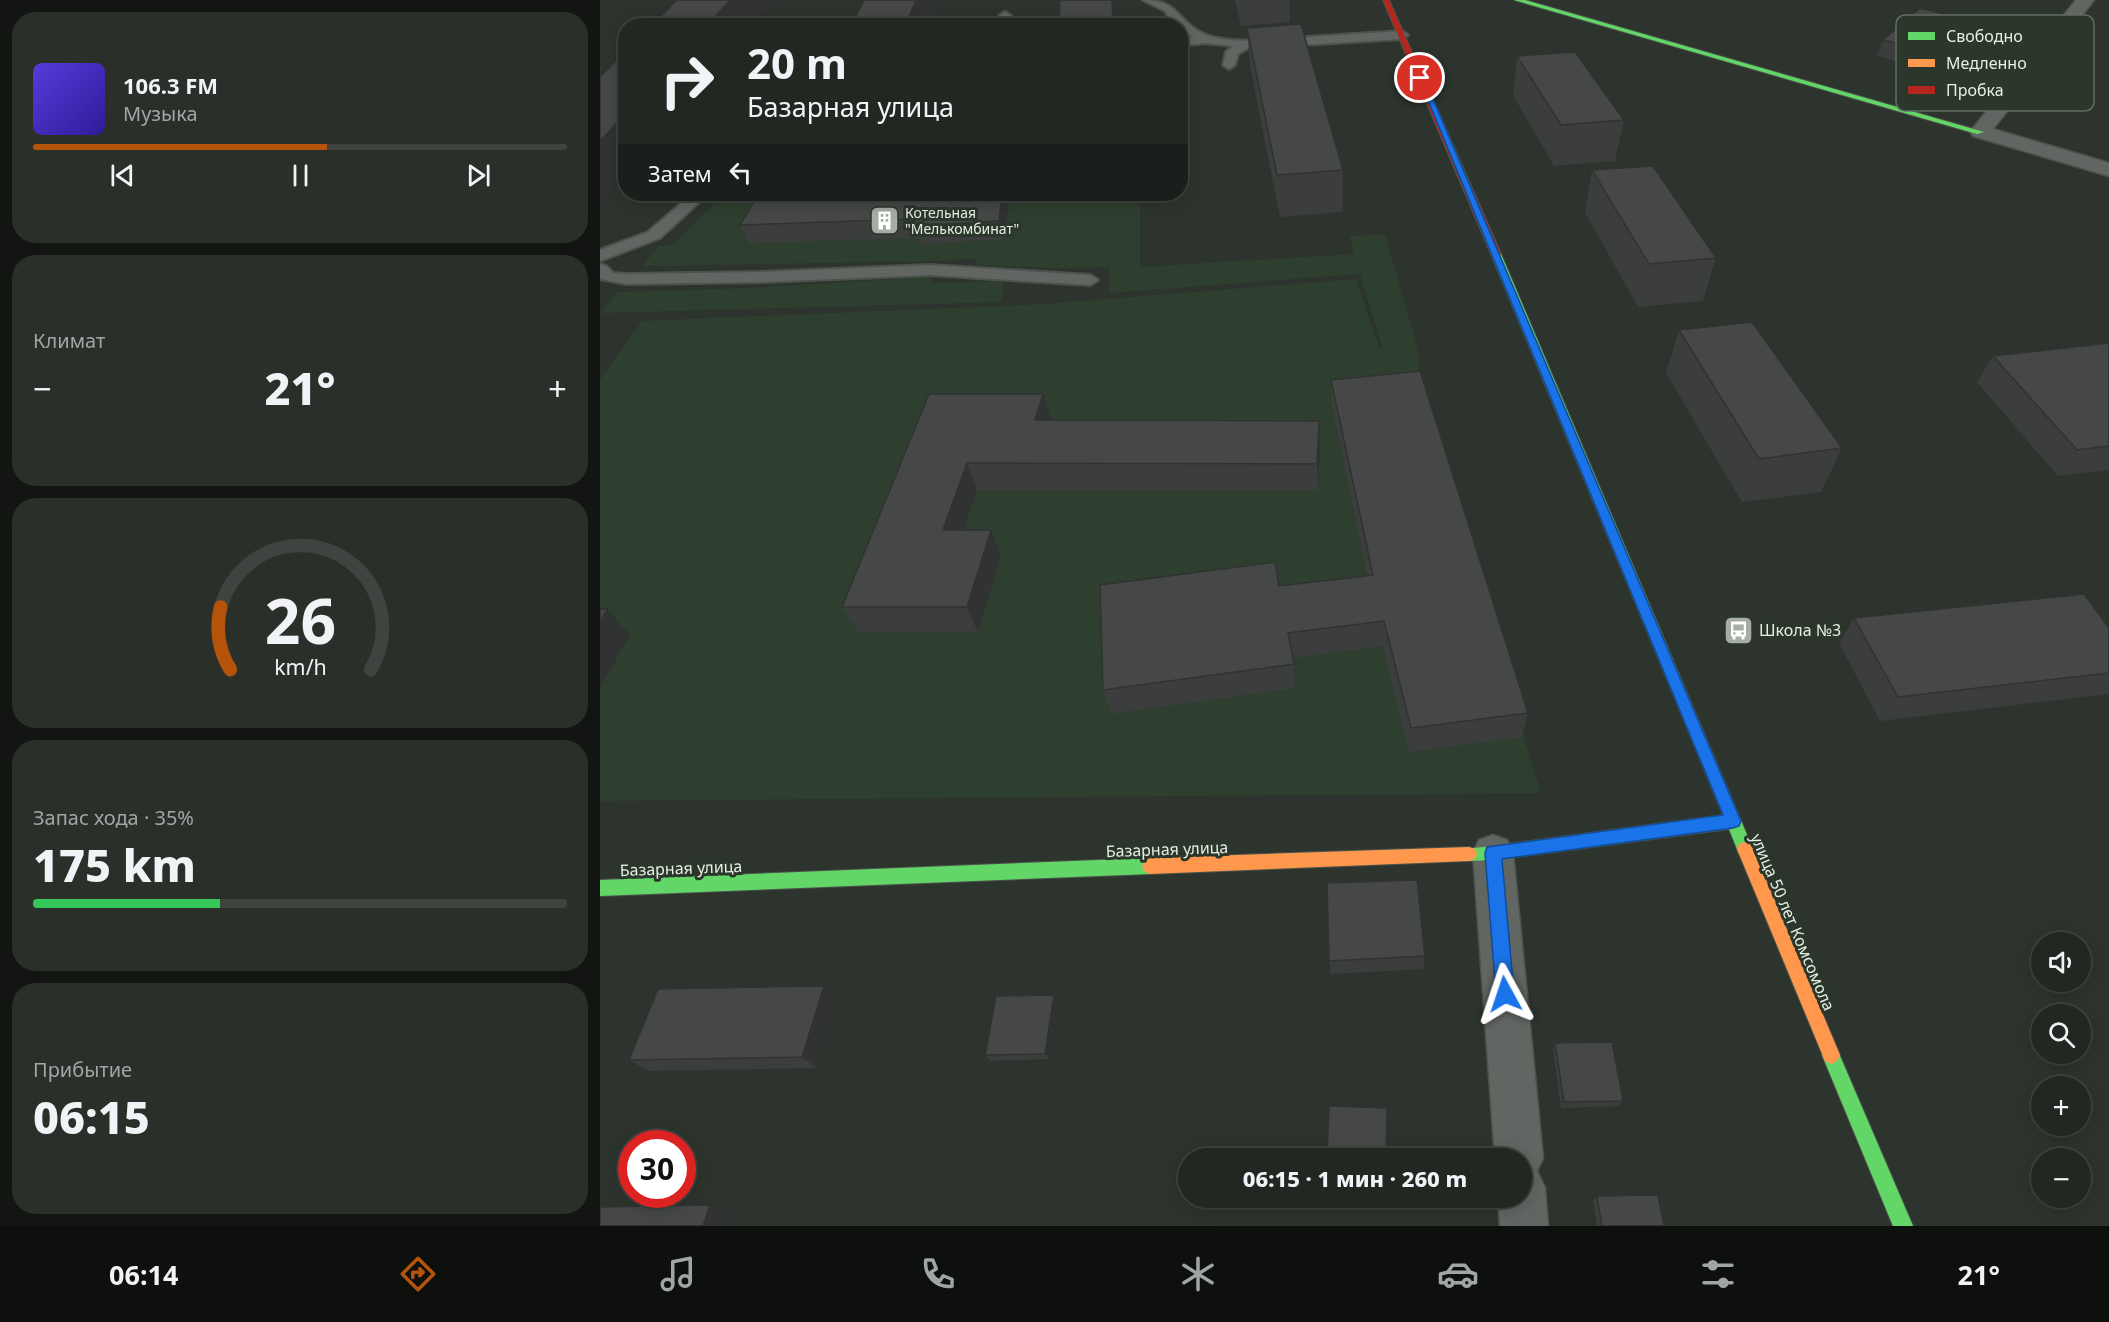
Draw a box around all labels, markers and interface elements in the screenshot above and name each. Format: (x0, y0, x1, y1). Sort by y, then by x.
legend (1896, 15, 2094, 111)
text: Свободно (1946, 25, 2023, 47)
text: 20 m (747, 34, 847, 91)
icon: right (648, 42, 726, 120)
pin (1394, 52, 1445, 103)
text: Медленно (1946, 52, 2027, 74)
icon: arrive (1403, 61, 1436, 94)
text: 106.3 FM (123, 70, 218, 100)
text: Пробка (1946, 79, 2004, 101)
text: Базарная улица (747, 88, 954, 125)
text: Музыка (123, 100, 198, 127)
icon: left (724, 156, 757, 189)
text: Затем (648, 158, 712, 188)
icon: previous (106, 159, 139, 192)
icon: pause (284, 159, 317, 192)
icon: next (462, 159, 495, 192)
place label: Котельная "Мелькомбинат" (905, 203, 1019, 238)
building icon: Котельная "Мелькомбинат" (868, 204, 900, 236)
text: Климат (33, 327, 105, 354)
text: 21° (264, 357, 336, 418)
text: − (33, 366, 52, 411)
text: + (548, 366, 567, 411)
text: 26 (264, 577, 336, 662)
bus stop icon: Школа №3 (1722, 614, 1754, 646)
place label: Школа №3 (1759, 619, 1841, 641)
text: km/h (274, 652, 326, 681)
text: Запас хода · 35% (33, 804, 194, 831)
street label: улица 50 лет Комсомола (1746, 830, 1840, 1014)
text: 175 km (33, 834, 196, 895)
street label: Базарная улица (1105, 836, 1229, 862)
street label: Базарная улица (619, 855, 743, 881)
map controls (2031, 932, 2091, 1208)
button: sound (2031, 932, 2091, 992)
position arrow (1473, 962, 1537, 1026)
button: search (2031, 1004, 2091, 1064)
text: Прибытие (33, 1056, 132, 1083)
button: + (2031, 1076, 2091, 1136)
text: 06:15 (33, 1086, 150, 1147)
speed limit sign: 30 (618, 1130, 696, 1208)
button: − (2031, 1148, 2091, 1208)
text: 06:15 · 1 мин · 260 m (1243, 1163, 1467, 1193)
icon: directions (397, 1253, 439, 1295)
icon: music (657, 1253, 699, 1295)
icon: phone (917, 1253, 959, 1295)
icon: climate (1177, 1253, 1219, 1295)
icon: car (1437, 1253, 1479, 1295)
icon: filters (1697, 1253, 1739, 1295)
text: 06:14 (109, 1256, 178, 1293)
text: 21° (1958, 1256, 2000, 1293)

